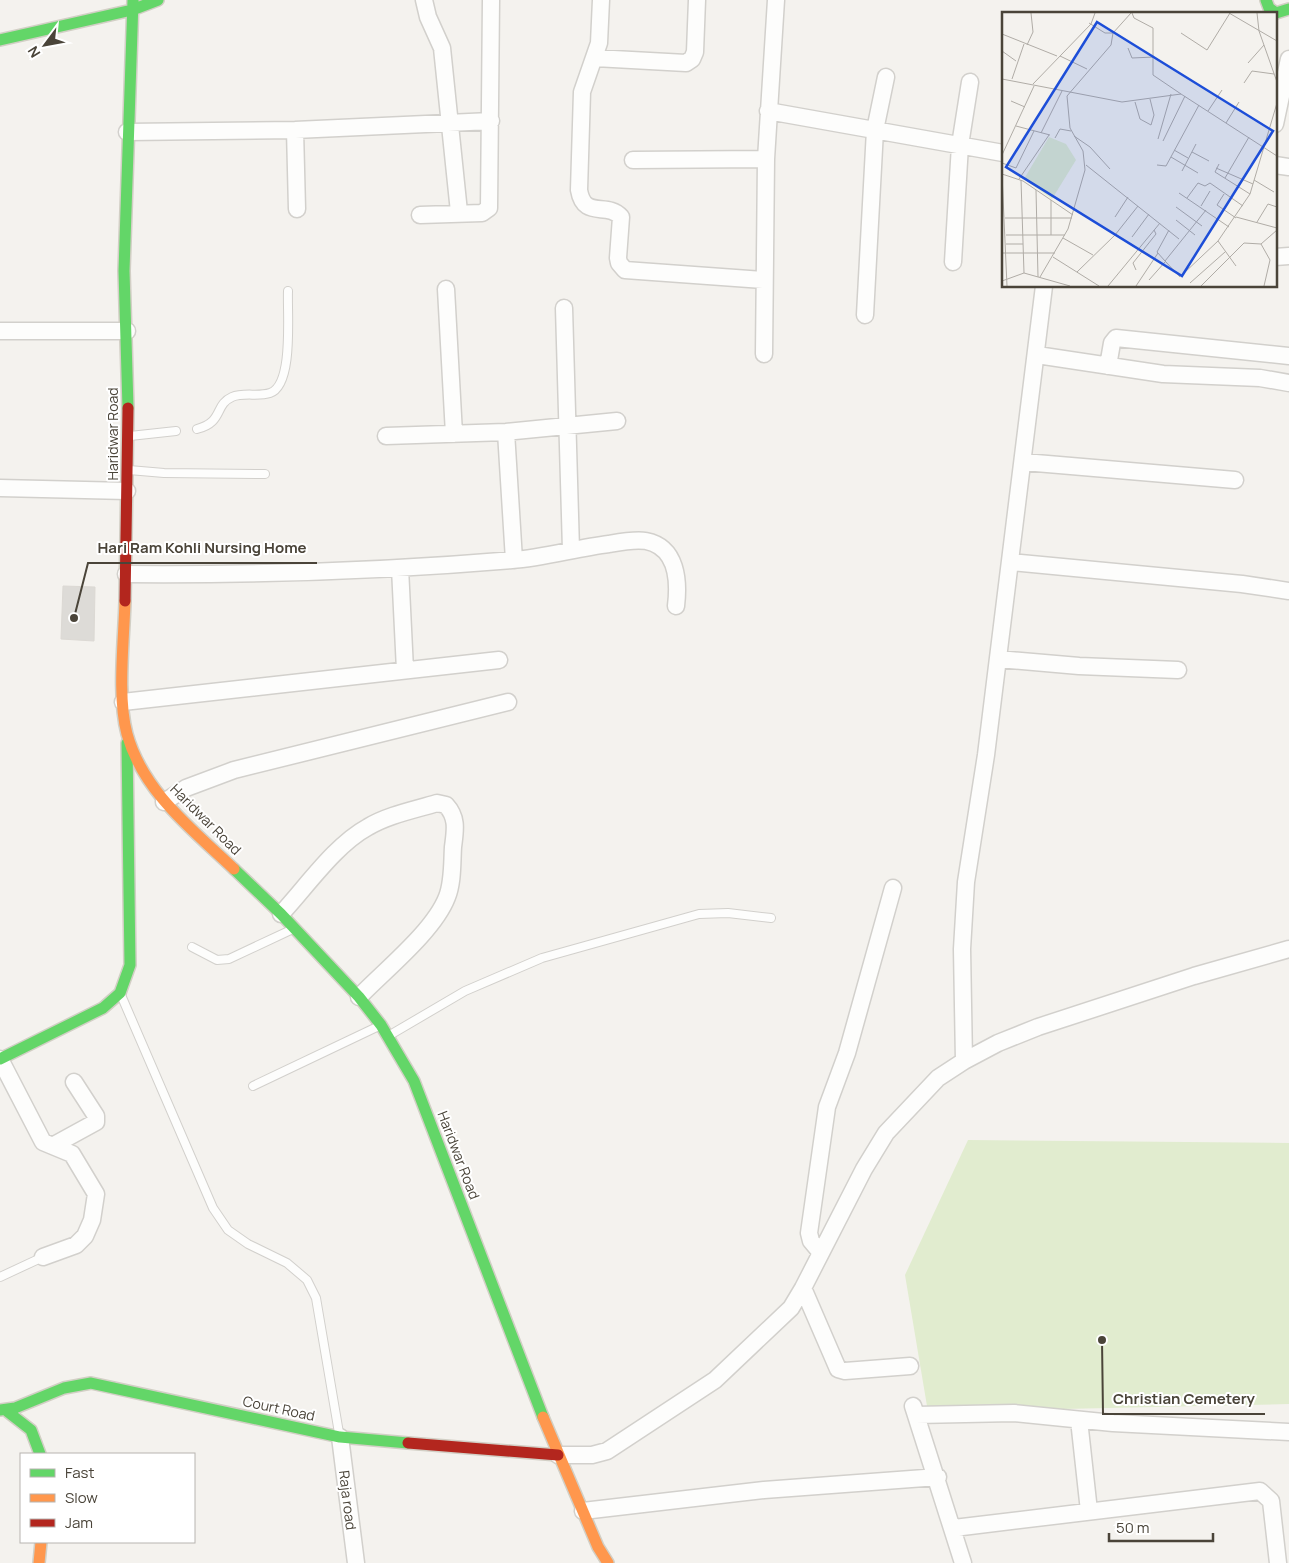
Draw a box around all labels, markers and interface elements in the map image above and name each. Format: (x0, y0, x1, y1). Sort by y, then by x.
inset map (1002, 12, 1276, 288)
north arrow (20, 20, 70, 70)
text: N (23, 43, 44, 61)
street label: Haridwar Road (103, 387, 122, 481)
callout: Hari Ram Kohli Nursing Home (88, 533, 317, 563)
text: Hari Ram Kohli Nursing Home (97, 537, 307, 558)
street label: Haridwar Road (166, 779, 246, 859)
street label: Haridwar Road (433, 1108, 485, 1202)
callout: Christian Cemetery (1103, 1384, 1265, 1414)
text: Christian Cemetery (1113, 1388, 1256, 1409)
street label: Court Road (241, 1391, 317, 1425)
legend (20, 1453, 195, 1543)
text: Fast (65, 1462, 94, 1483)
street label: Raja road (335, 1469, 361, 1531)
text: Slow (65, 1487, 98, 1508)
scale bar (1109, 1510, 1213, 1542)
text: Jam (65, 1512, 93, 1533)
text: 50 m (1116, 1517, 1150, 1538)

